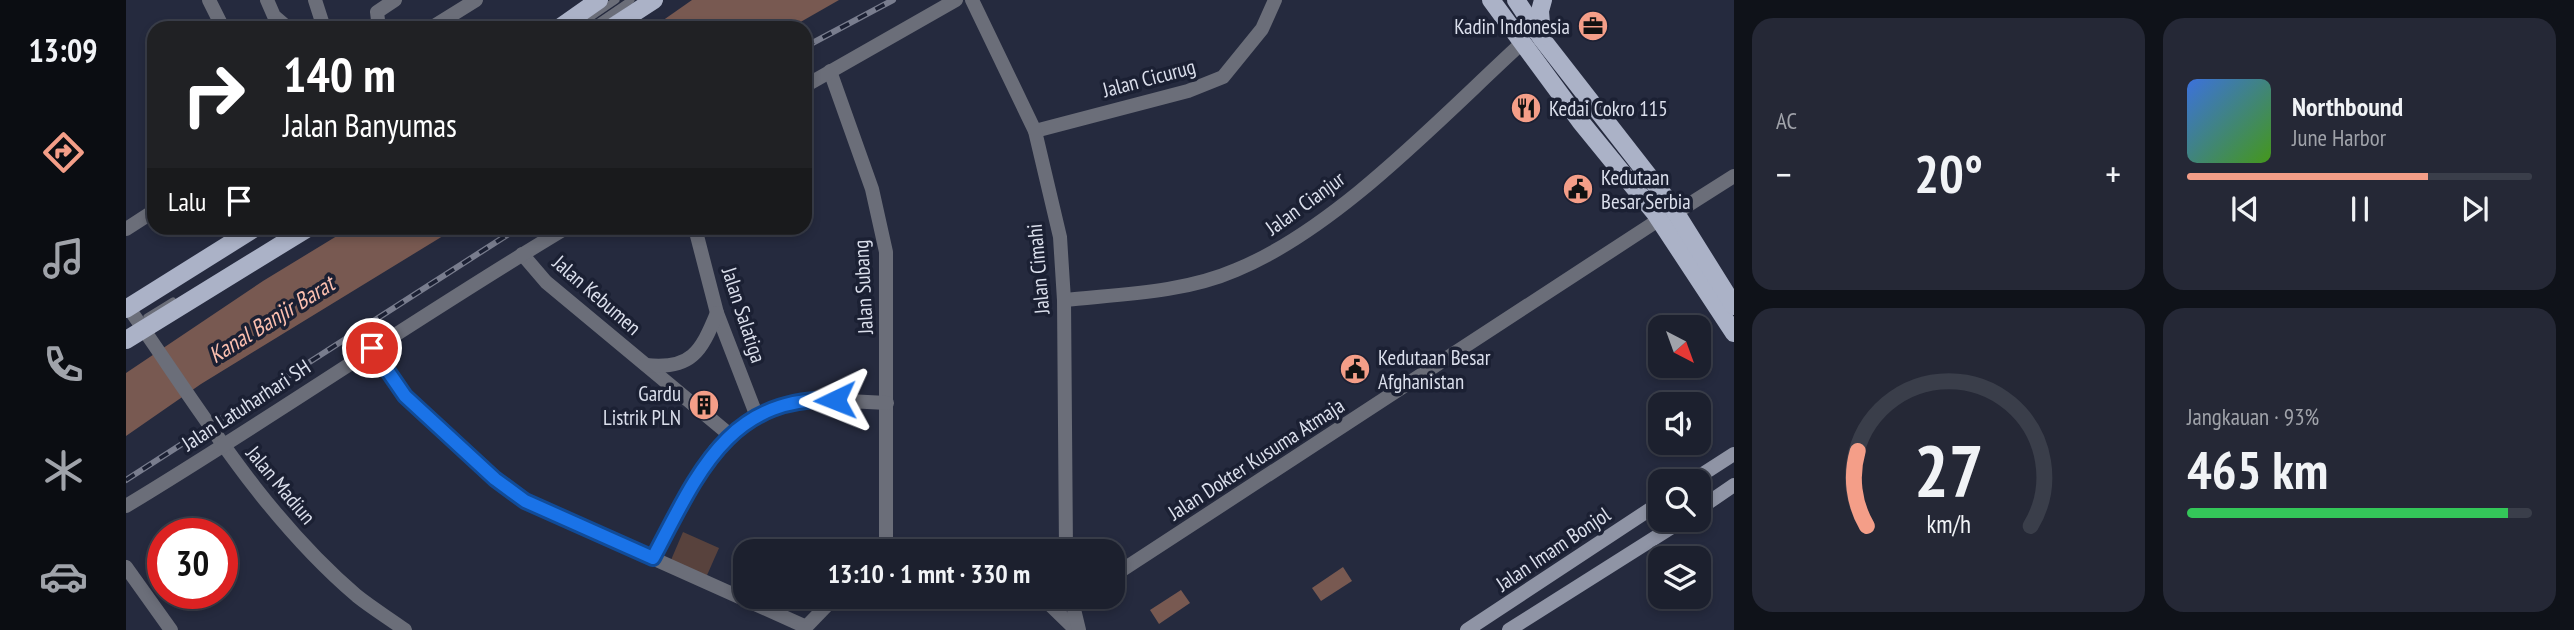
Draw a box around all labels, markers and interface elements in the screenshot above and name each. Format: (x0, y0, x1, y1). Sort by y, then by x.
office icon: Kadin Indonesia (1576, 9, 1610, 43)
place label: Kadin Indonesia (1454, 13, 1570, 40)
text: 13:09 (28, 29, 98, 71)
text: 140 m (283, 42, 396, 106)
icon: right (168, 49, 259, 140)
street label: Jalan Cicurug (1099, 53, 1198, 104)
text: Northbound (2292, 90, 2403, 123)
restaurant icon: Kedai Cokro 115 (1509, 91, 1543, 125)
place label: Kedai Cokro 115 (1549, 95, 1668, 122)
text: Jalan Banyumas (283, 104, 457, 146)
text: AC (1776, 106, 1797, 135)
text: June Harbor (2292, 123, 2386, 152)
icon: directions (39, 128, 88, 177)
text: 20° (1914, 140, 1983, 207)
text: − (1776, 149, 1792, 198)
text: + (2105, 149, 2121, 198)
place label: Kedutaan Besar Serbia (1601, 164, 1691, 215)
street label: Jalan Cianjur (1259, 165, 1350, 241)
public building icon: Kedutaan Besar Serbia (1561, 172, 1595, 206)
icon: arrive (220, 182, 258, 220)
text: Lalu (168, 185, 206, 218)
icon: previous (2226, 190, 2264, 228)
icon: pause (2341, 190, 2379, 228)
icon: next (2456, 190, 2494, 228)
street label: Jalan Cimahi (1021, 223, 1055, 316)
icon: music (39, 234, 88, 283)
street label: Jalan Subang (847, 239, 879, 336)
street label: Jalan Kebumen (546, 249, 647, 341)
street label: Jalan Salatiga (716, 263, 772, 366)
water label: Kanal Banjir Barat (203, 267, 341, 369)
north arrow (1648, 315, 1712, 378)
map controls (1648, 315, 1711, 609)
pin (342, 318, 402, 378)
icon: arrive (353, 329, 391, 367)
icon: phone (39, 340, 88, 389)
place label: Kedutaan Besar Afghanistan (1378, 344, 1491, 395)
public building icon: Kedutaan Besar Afghanistan (1338, 352, 1372, 386)
street label: Jalan Latuharhari SH (176, 353, 315, 457)
position arrow (798, 363, 872, 437)
place label: Gardu Listrik PLN (603, 380, 681, 431)
building icon: Gardu Listrik PLN (687, 388, 721, 422)
street label: Jalan Dokter Kusuma Atmaja (1162, 392, 1349, 527)
button: sound (1648, 392, 1711, 455)
text: Jangkauan · 93% (2187, 402, 2319, 431)
text: 27 (1914, 422, 1983, 516)
text: 465 km (2187, 436, 2328, 503)
street label: Jalan Madiun (240, 439, 322, 530)
icon: climate (39, 446, 88, 495)
button: search (1648, 469, 1711, 532)
street label: Jalan Imam Bonjol (1490, 501, 1615, 598)
text: km/h (1926, 508, 1971, 540)
speed limit sign: 30 (147, 518, 238, 609)
button: layers (1648, 546, 1711, 609)
icon: car (39, 552, 88, 601)
text: 13:10 · 1 mnt · 330 m (828, 557, 1030, 590)

